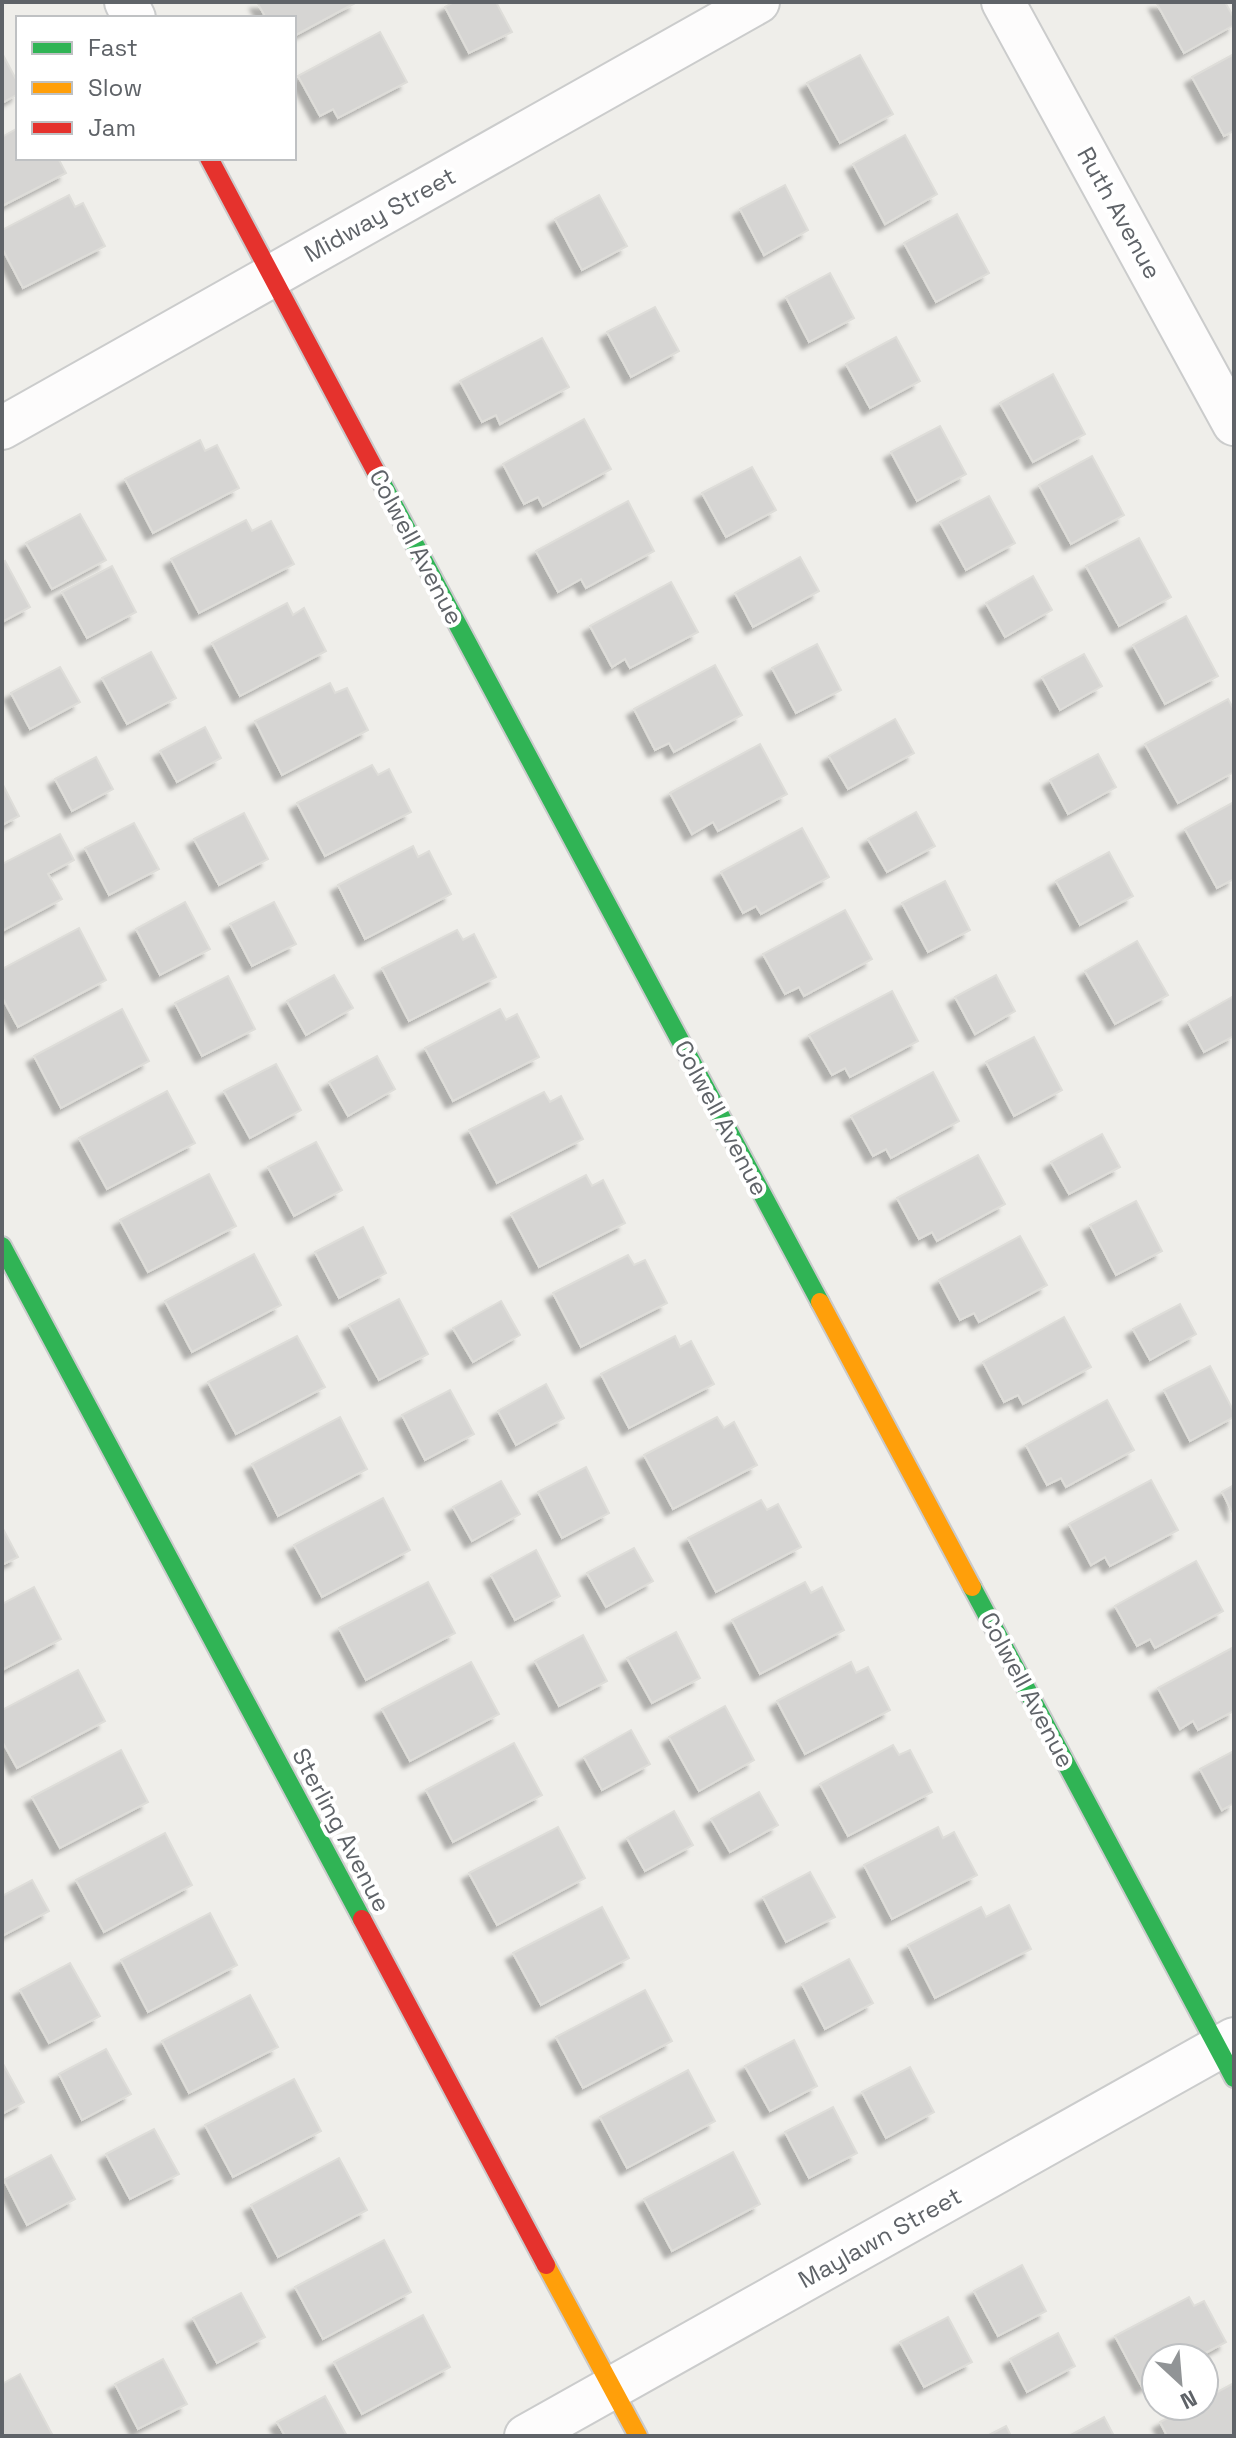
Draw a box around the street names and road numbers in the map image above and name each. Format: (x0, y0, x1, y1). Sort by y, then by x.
street label: Ruth Avenue (1070, 141, 1168, 284)
street label: Midway Street (298, 160, 461, 269)
street label: Colwell Avenue (362, 464, 470, 630)
street label: Colwell Avenue (667, 1035, 775, 1201)
street label: Colwell Avenue (973, 1607, 1081, 1773)
street label: Sterling Avenue (285, 1743, 398, 1917)
street label: Maylawn Street (793, 2180, 967, 2295)

